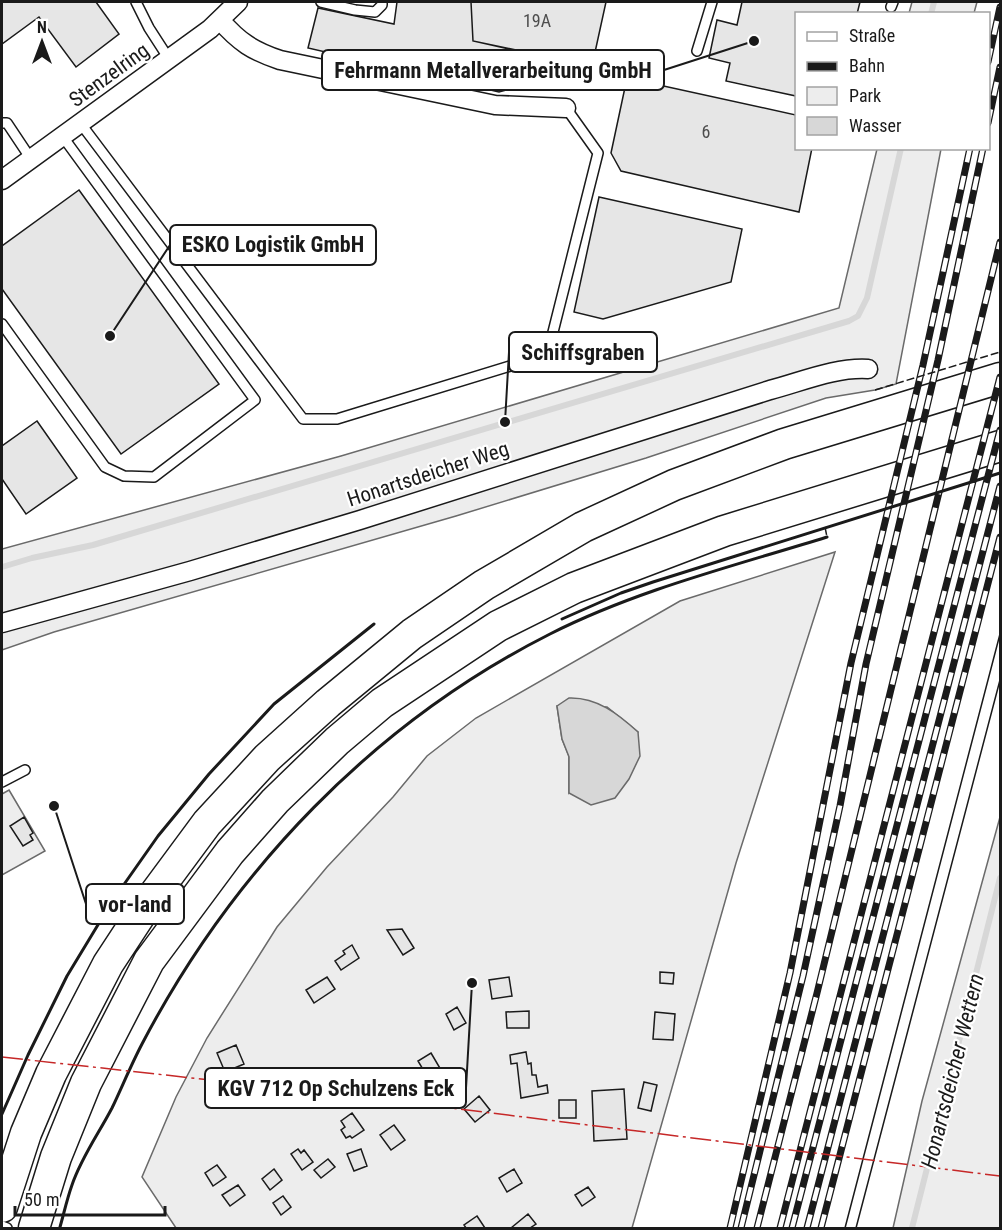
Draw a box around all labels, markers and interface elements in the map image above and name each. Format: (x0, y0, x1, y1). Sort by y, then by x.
house number: 19A (523, 10, 552, 31)
north arrow (12, 12, 72, 72)
legend (795, 12, 990, 150)
text: N (37, 18, 47, 37)
text: Straße (849, 25, 895, 46)
street label: Stenzelring (64, 38, 154, 112)
callout: Fehrmann Metallverarbeitung GmbH (322, 50, 664, 90)
text: Bahn (849, 55, 885, 76)
text: Fehrmann Metallverarbeitung GmbH (334, 58, 652, 83)
text: Park (849, 85, 881, 106)
text: Wasser (849, 115, 902, 136)
house number: 6 (702, 121, 710, 142)
callout: ESKO Logistik GmbH (170, 225, 376, 265)
text: ESKO Logistik GmbH (182, 232, 364, 257)
callout: Schiffsgraben (509, 332, 657, 372)
text: Schiffsgraben (521, 340, 645, 365)
street label: Honartsdeicher Weg (344, 437, 512, 511)
callout: vor-land (86, 884, 184, 924)
text: vor-land (98, 892, 172, 917)
water label: Honartsdeicher Wettern (916, 971, 989, 1171)
callout: KGV 712 Op Schulzens Eck (205, 1068, 466, 1108)
text: KGV 712 Op Schulzens Eck (218, 1076, 455, 1101)
scale bar (15, 1179, 165, 1217)
text: 50 m (24, 1189, 59, 1210)

